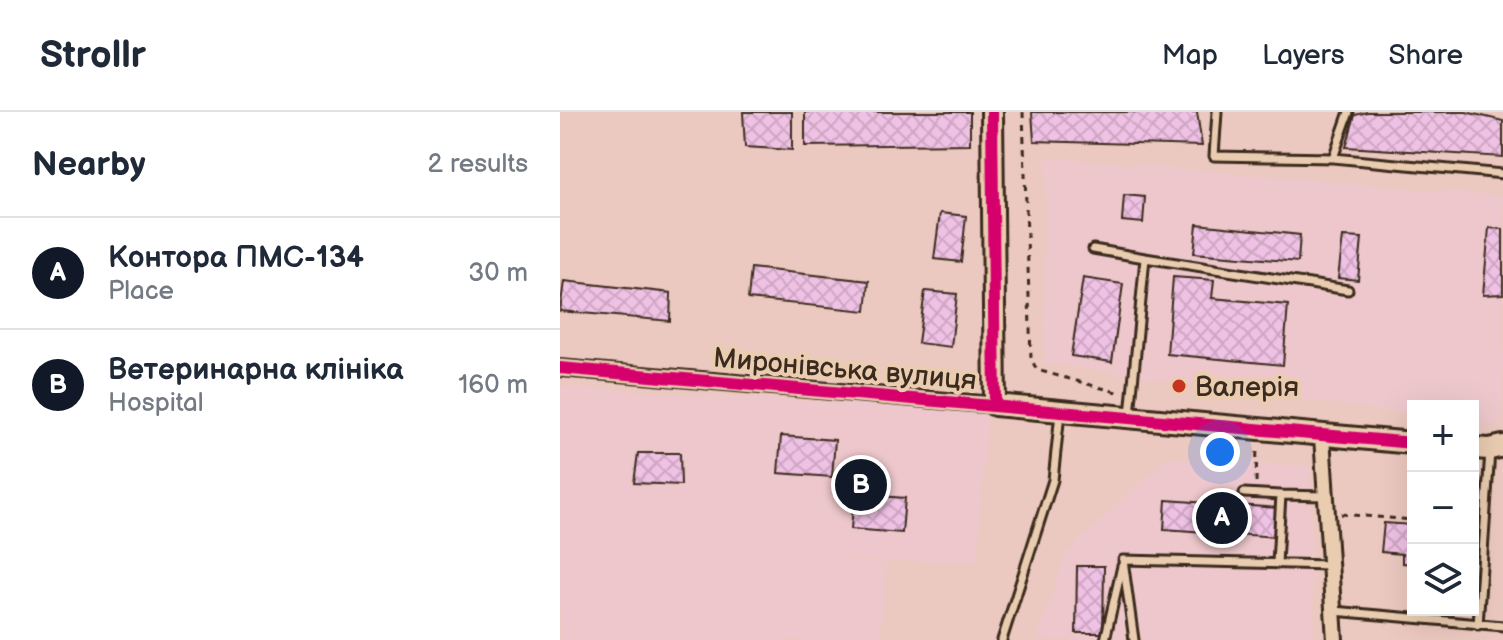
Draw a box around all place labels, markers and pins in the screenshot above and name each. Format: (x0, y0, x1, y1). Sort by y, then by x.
place label: Валерія (1195, 371, 1299, 404)
marker: Валерія (1170, 377, 1188, 395)
pin: B (835, 455, 887, 515)
pin: A (1196, 488, 1248, 548)

